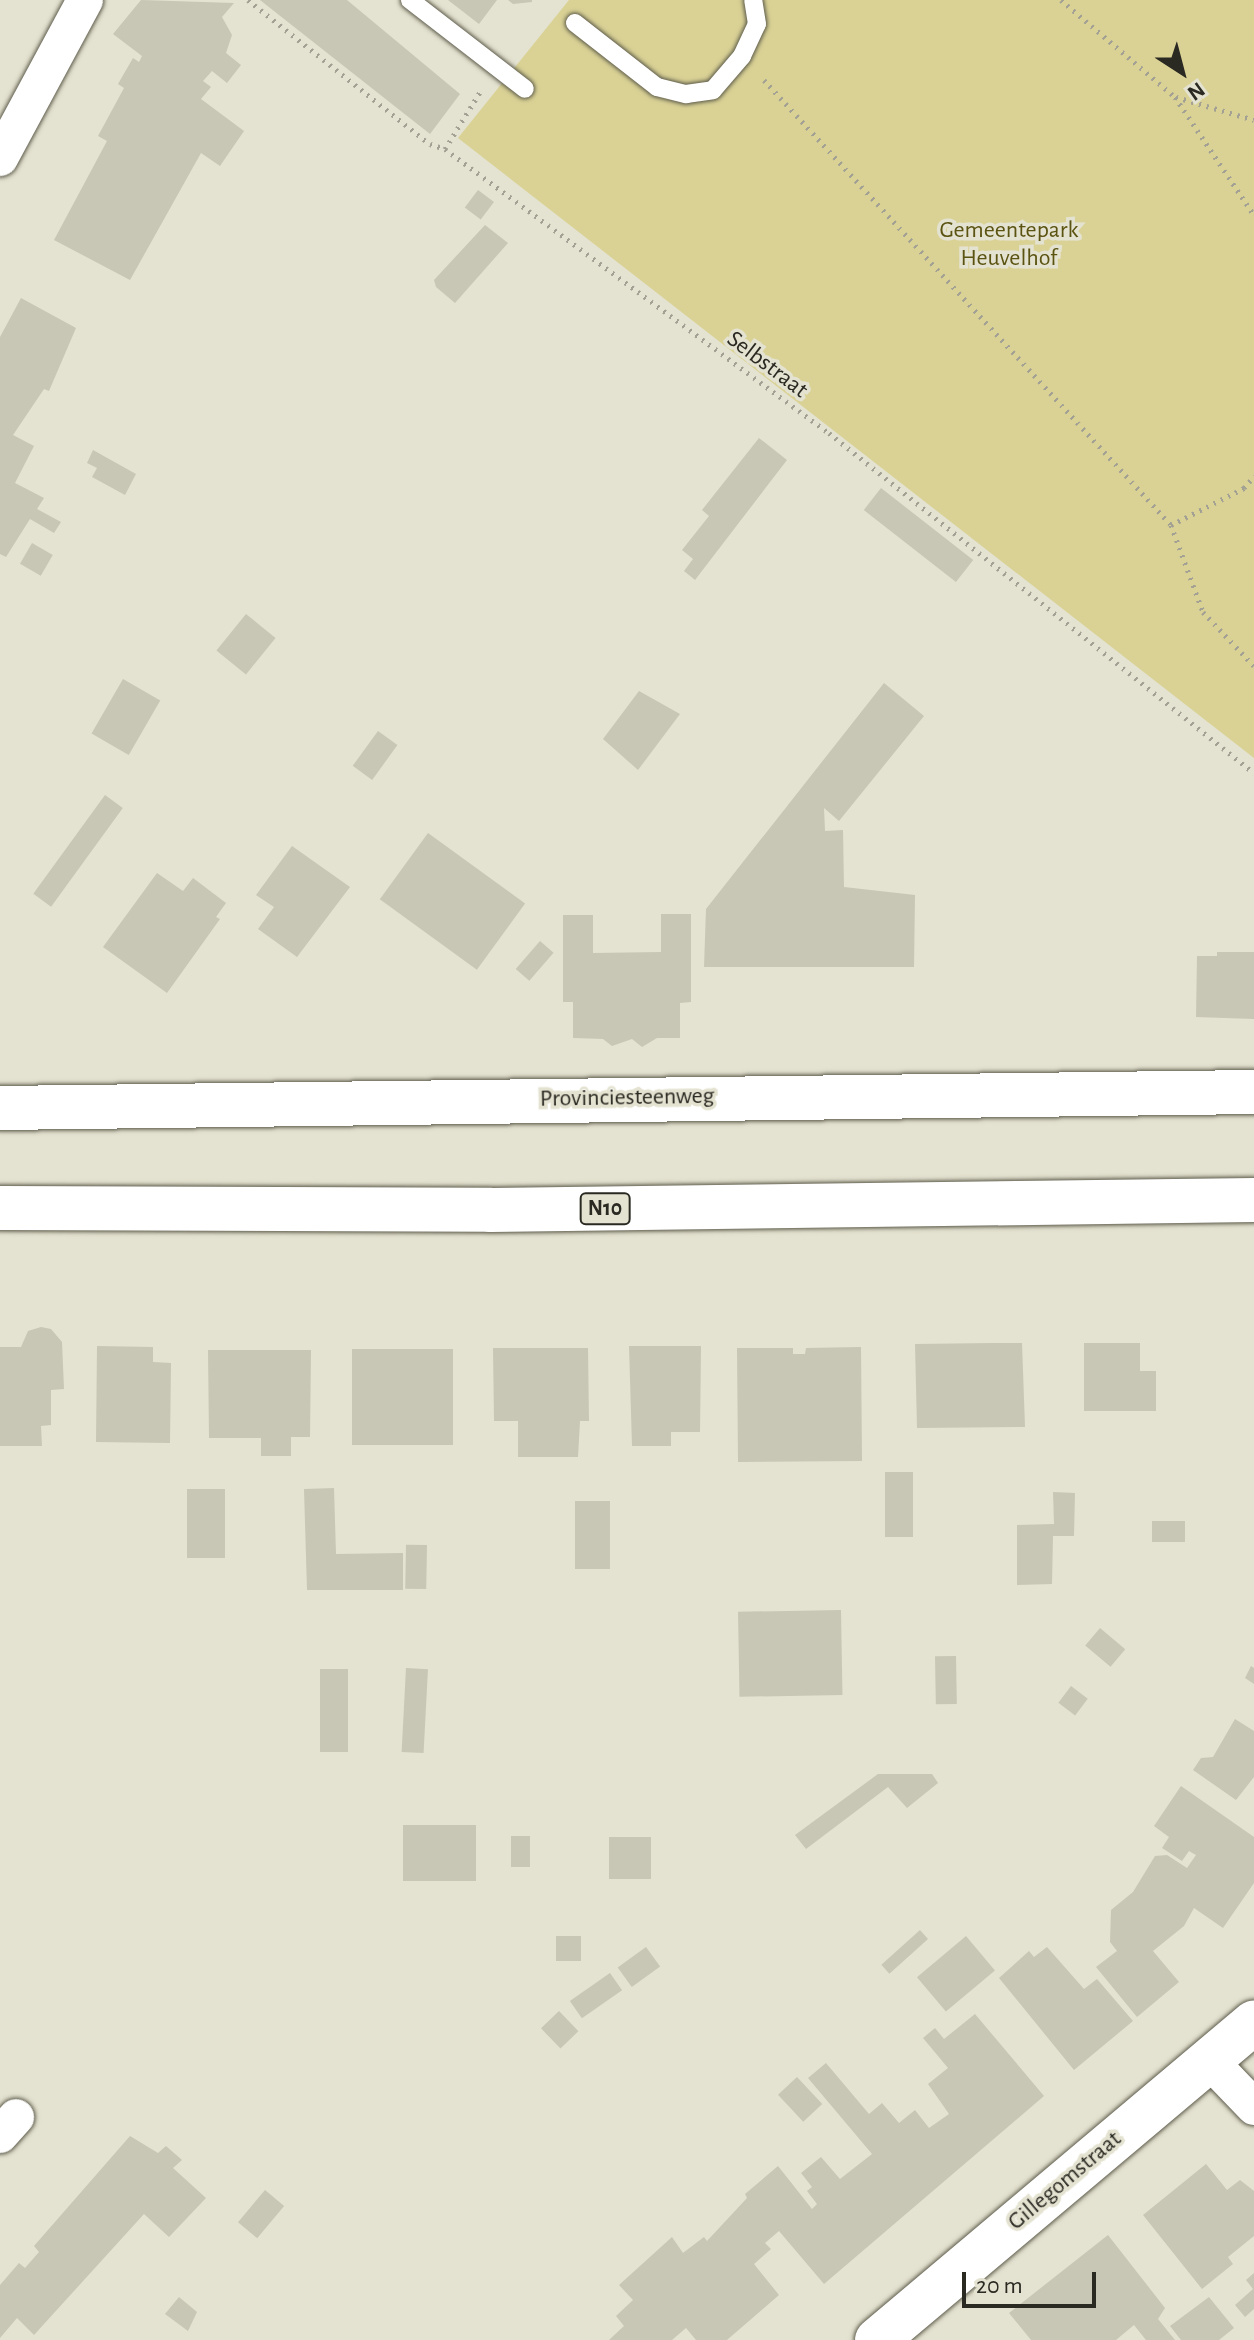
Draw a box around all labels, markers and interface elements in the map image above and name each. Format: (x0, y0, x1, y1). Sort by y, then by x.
north arrow (1142, 32, 1222, 112)
text: N (1183, 78, 1209, 105)
park label: Gemeentepark Heuvelhof (940, 217, 1078, 273)
street label: Selbstraat (721, 325, 813, 405)
street label: Provinciesteenweg (540, 1082, 714, 1114)
road number: N10 (579, 1191, 631, 1227)
street label: Gillegomstraat (1002, 2125, 1128, 2237)
scale bar (966, 2256, 1100, 2306)
text: 20 m (976, 2274, 1023, 2298)

